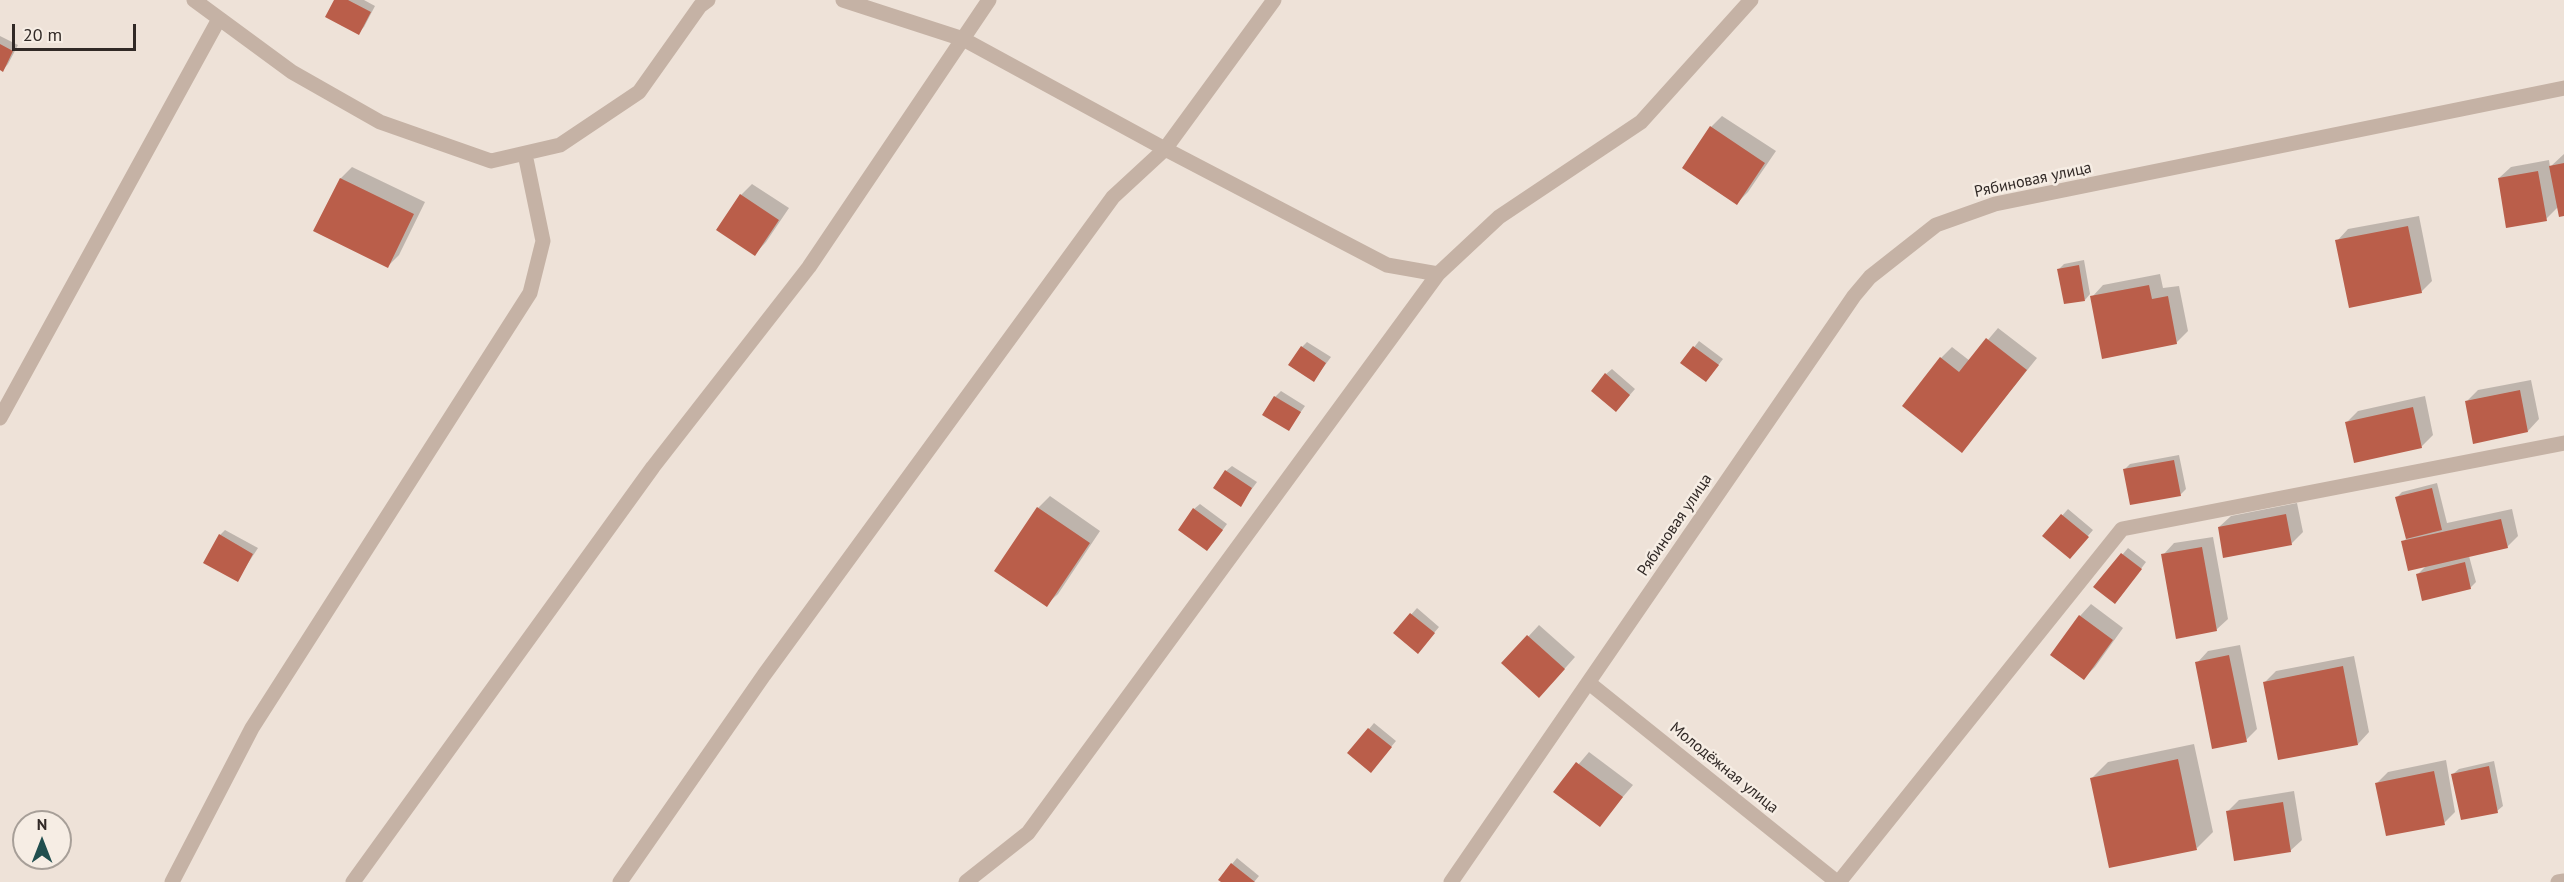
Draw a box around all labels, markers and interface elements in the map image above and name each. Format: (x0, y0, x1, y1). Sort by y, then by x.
scale bar (15, 12, 140, 50)
text: 20 m (23, 23, 62, 46)
street label: Рябиновая улица (1973, 158, 2093, 202)
street label: Рябиновая улица (1634, 470, 1716, 580)
street label: Молодёжная улица (1666, 718, 1782, 818)
north arrow (12, 810, 72, 870)
text: N (37, 814, 47, 834)

